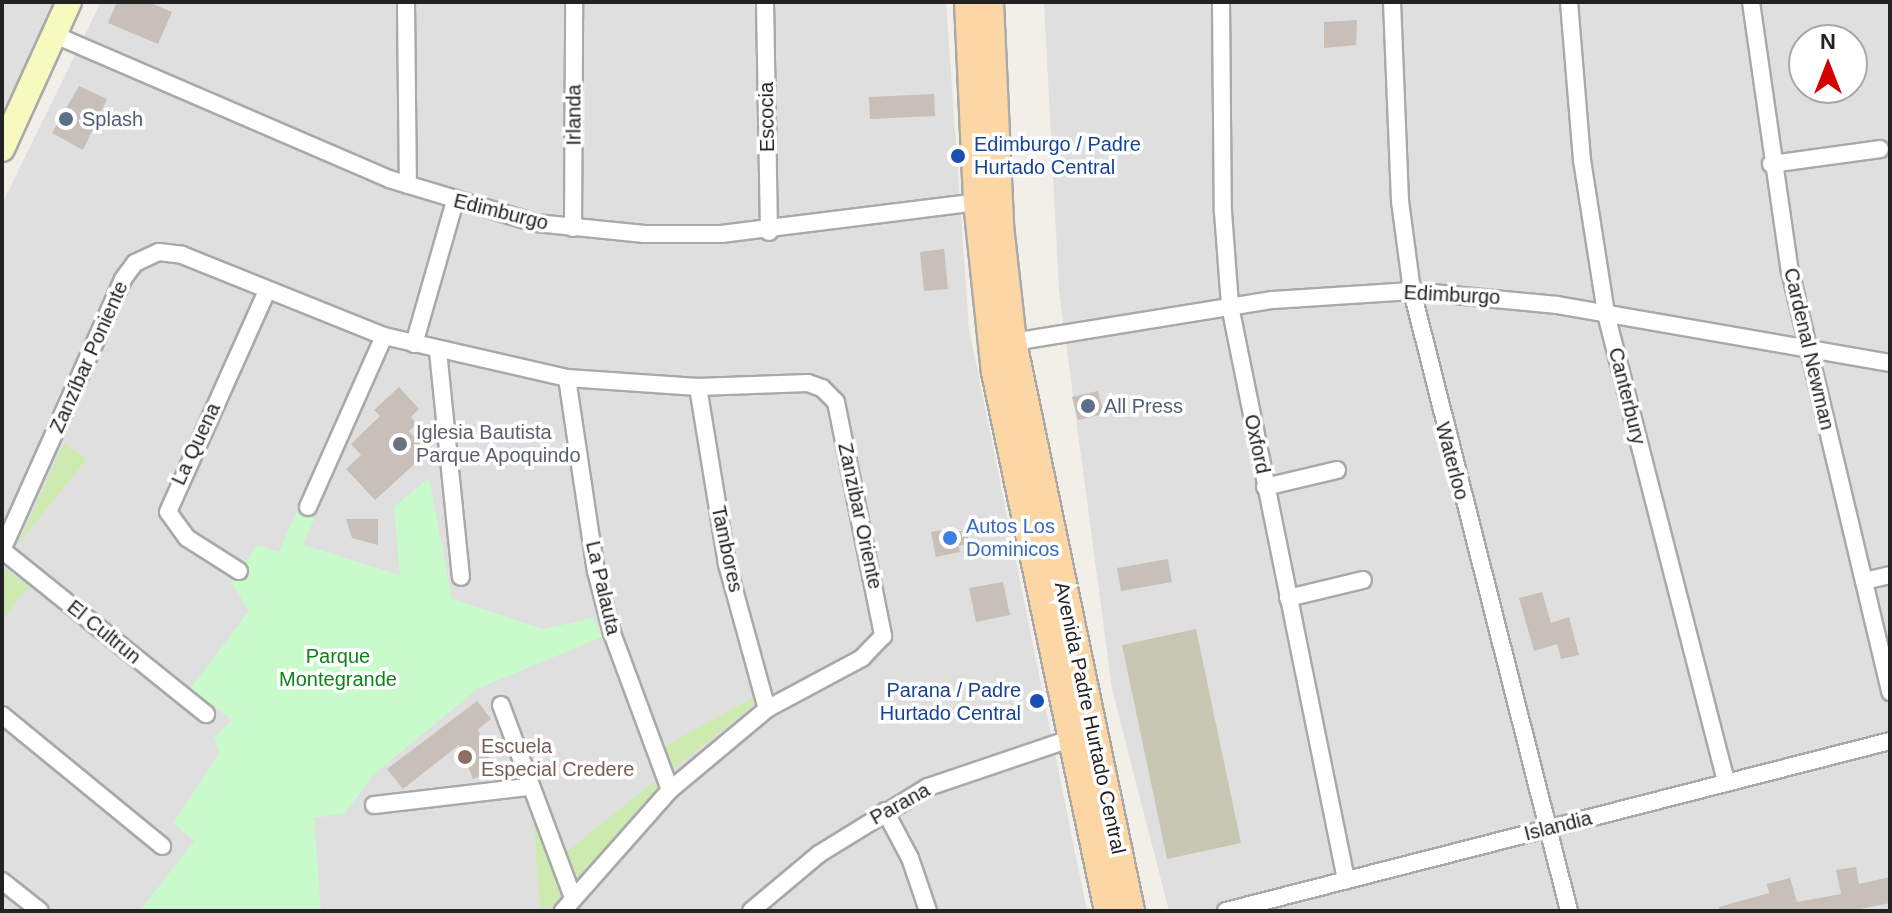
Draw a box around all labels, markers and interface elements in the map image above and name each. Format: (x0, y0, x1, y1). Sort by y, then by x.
north arrow (1788, 24, 1868, 104)
text: N (1820, 29, 1836, 54)
street label: Escocia (754, 82, 780, 152)
street label: Irlanda (562, 84, 586, 146)
place label: Splash (82, 107, 143, 131)
marker: Splash (57, 110, 75, 128)
place label: Edimburgo / Padre Hurtado Central (974, 132, 1141, 179)
marker: Edimburgo / Padre Hurtado Central (949, 147, 967, 165)
street label: Edimburgo (451, 189, 551, 235)
street label: Cardenal Newman (1779, 266, 1839, 432)
street label: Zanzíbar Poniente (45, 277, 133, 437)
street label: Edimburgo (1403, 280, 1501, 310)
street label: Canterbury (1603, 345, 1651, 447)
place label: All Press (1104, 394, 1183, 418)
marker: All Press (1079, 397, 1097, 415)
street label: La Quena (167, 399, 225, 489)
street label: Oxford (1239, 412, 1275, 476)
place label: Iglesia Bautista Parque Apoquindo (416, 420, 582, 467)
street label: Waterloo (1430, 420, 1474, 502)
marker: Iglesia Bautista Parque Apoquindo (391, 435, 409, 453)
street label: Zanzibar Oriente (833, 441, 887, 591)
street label: Tambores (706, 504, 748, 594)
place label: Autos Los Dominicos (966, 514, 1059, 561)
marker: Autos Los Dominicos (941, 529, 959, 547)
street label: La Palauta (581, 539, 625, 637)
street label: Avenida Padre Hurtado Central (1049, 580, 1131, 856)
street label: El Cultrun (62, 595, 146, 669)
park label: Parque Montegrande (279, 645, 397, 692)
place label: Parana / Padre Hurtado Central (880, 678, 1021, 725)
marker: Parana / Padre Hurtado Central (1028, 692, 1046, 710)
place label: Escuela Especial Credere (481, 734, 634, 781)
marker: Escuela Especial Credere (456, 748, 474, 766)
street label: Parana (866, 778, 934, 830)
street label: Islandia (1522, 806, 1594, 846)

